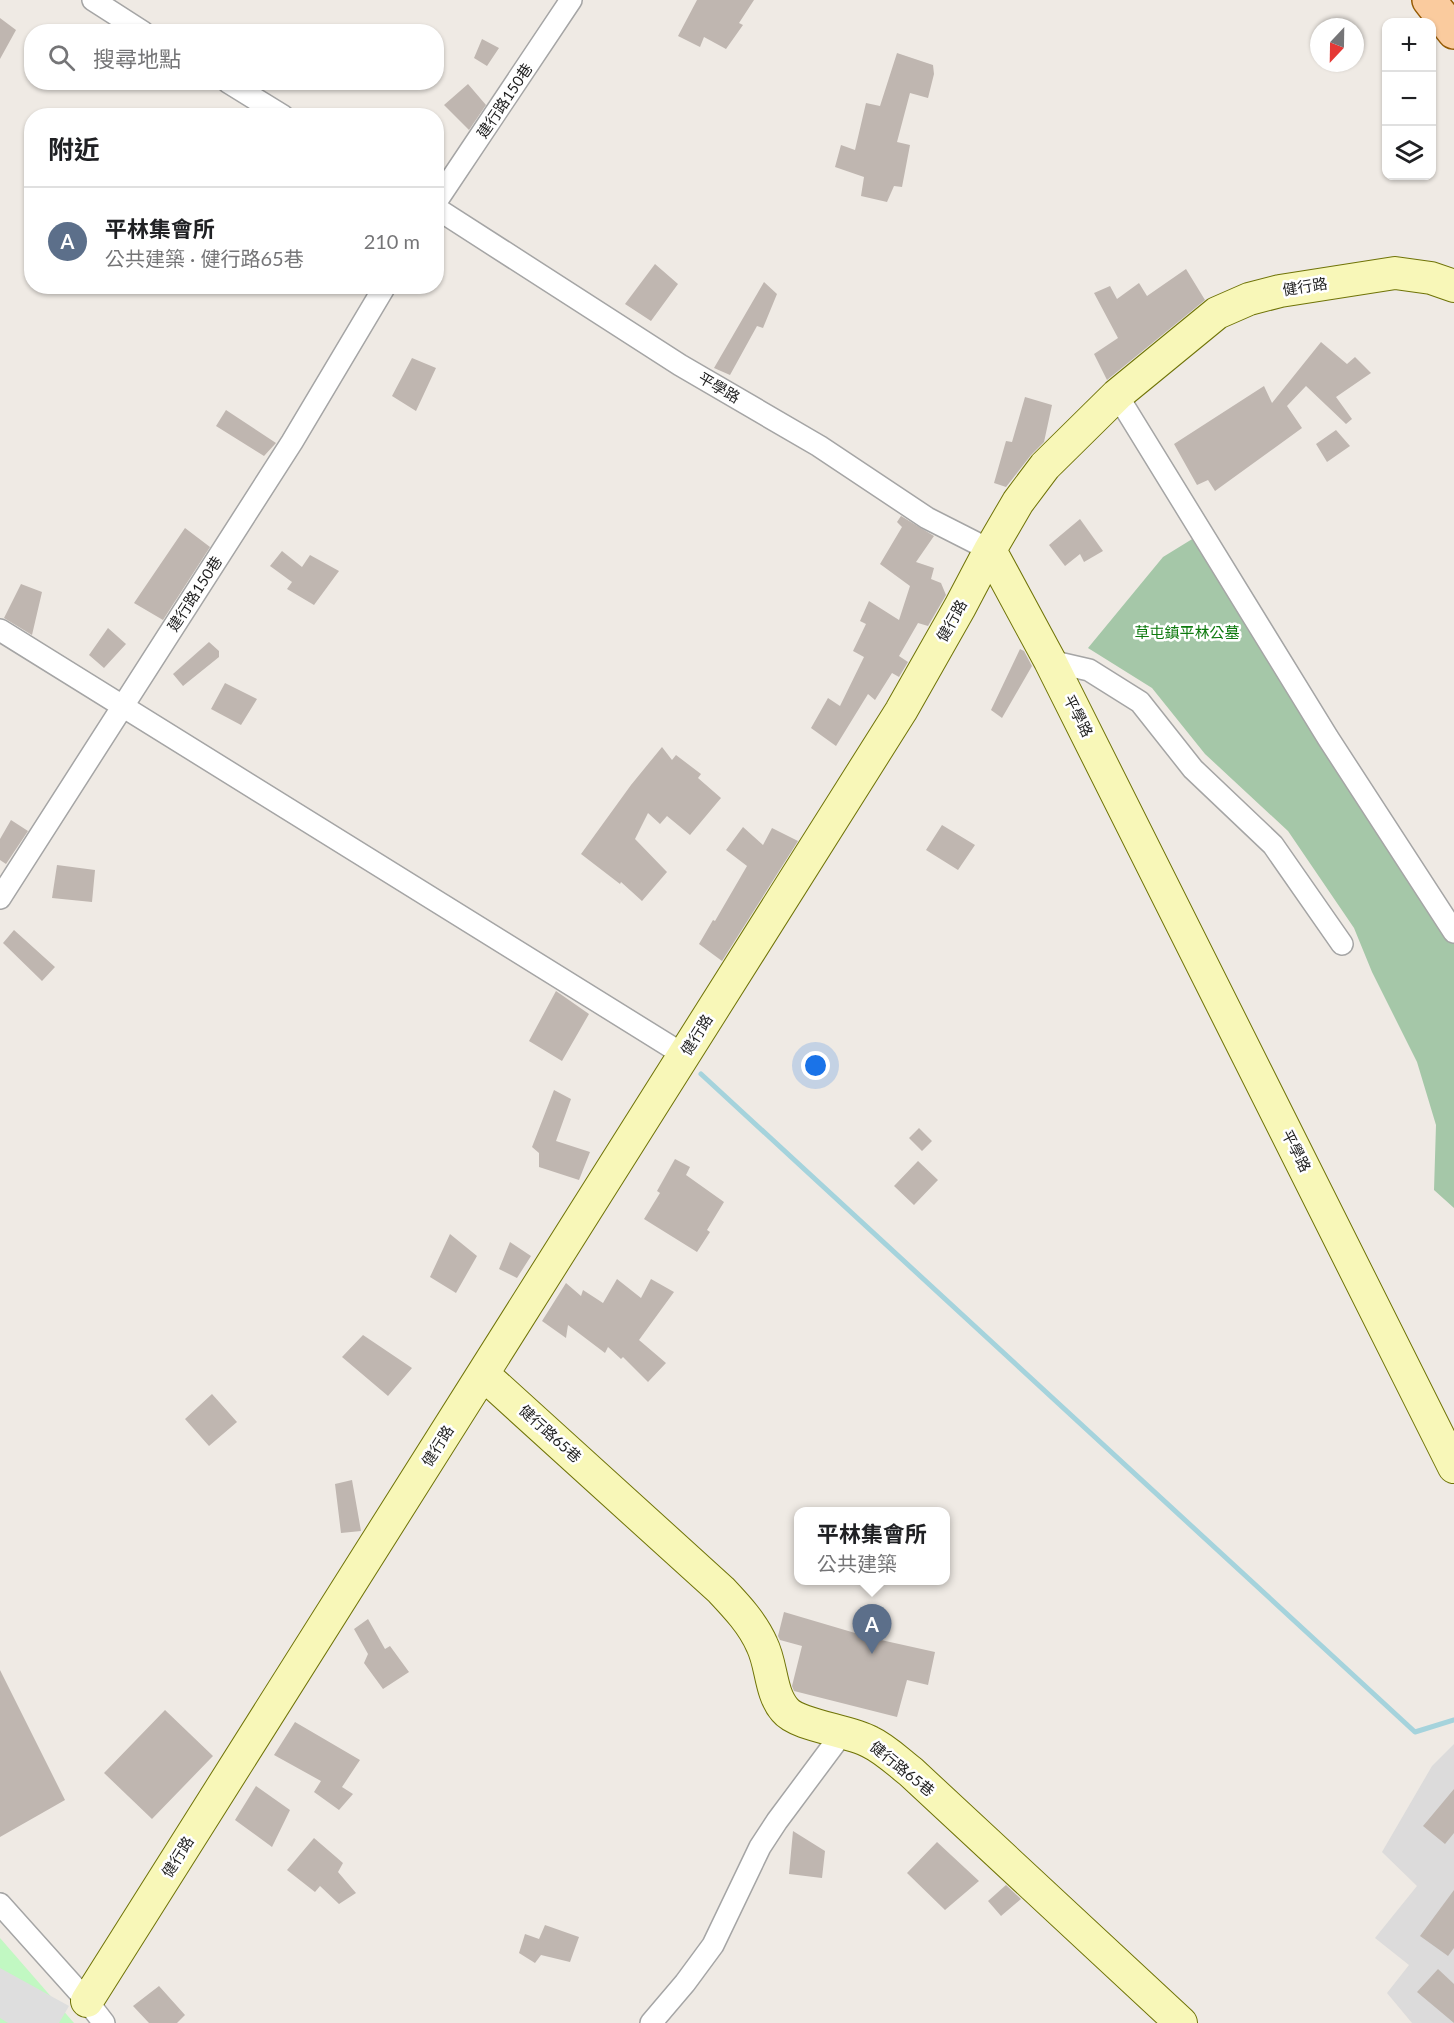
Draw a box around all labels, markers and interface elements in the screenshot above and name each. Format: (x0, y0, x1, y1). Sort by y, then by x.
north arrow (1310, 18, 1364, 72)
map controls (1382, 18, 1436, 180)
button: + (1382, 18, 1436, 72)
search box (24, 24, 444, 90)
icon: search (45, 41, 78, 74)
text: 搜尋地點 (93, 45, 181, 72)
street label: 建行路150巷 (473, 60, 536, 141)
button: − (1382, 72, 1436, 126)
button: layers (1382, 126, 1436, 180)
text: 附近 (48, 133, 100, 165)
text: 平林集會所 (105, 215, 215, 242)
text: A (61, 229, 74, 253)
text: 210 m (364, 229, 420, 253)
text: 公共建築 · 健行路65巷 (105, 246, 304, 270)
street label: 健行路 (1281, 274, 1328, 298)
street label: 平學路 (696, 368, 743, 406)
street label: 建行路150巷 (163, 552, 225, 634)
street label: 健行路 (932, 596, 970, 645)
park label: 草屯鎮平林公墓 (1134, 623, 1240, 641)
street label: 平學路 (1061, 691, 1097, 740)
street label: 健行路 (677, 1011, 716, 1058)
your location (801, 1051, 830, 1080)
street label: 平學路 (1279, 1126, 1315, 1175)
street label: 健行路65巷 (516, 1401, 585, 1466)
street label: 健行路 (418, 1422, 457, 1469)
popup (794, 1507, 950, 1585)
text: 平林集會所 (817, 1520, 927, 1547)
text: 公共建築 (817, 1551, 897, 1575)
pin: A (852, 1604, 892, 1654)
street label: 健行路65巷 (867, 1737, 938, 1800)
street label: 健行路 (158, 1833, 197, 1880)

